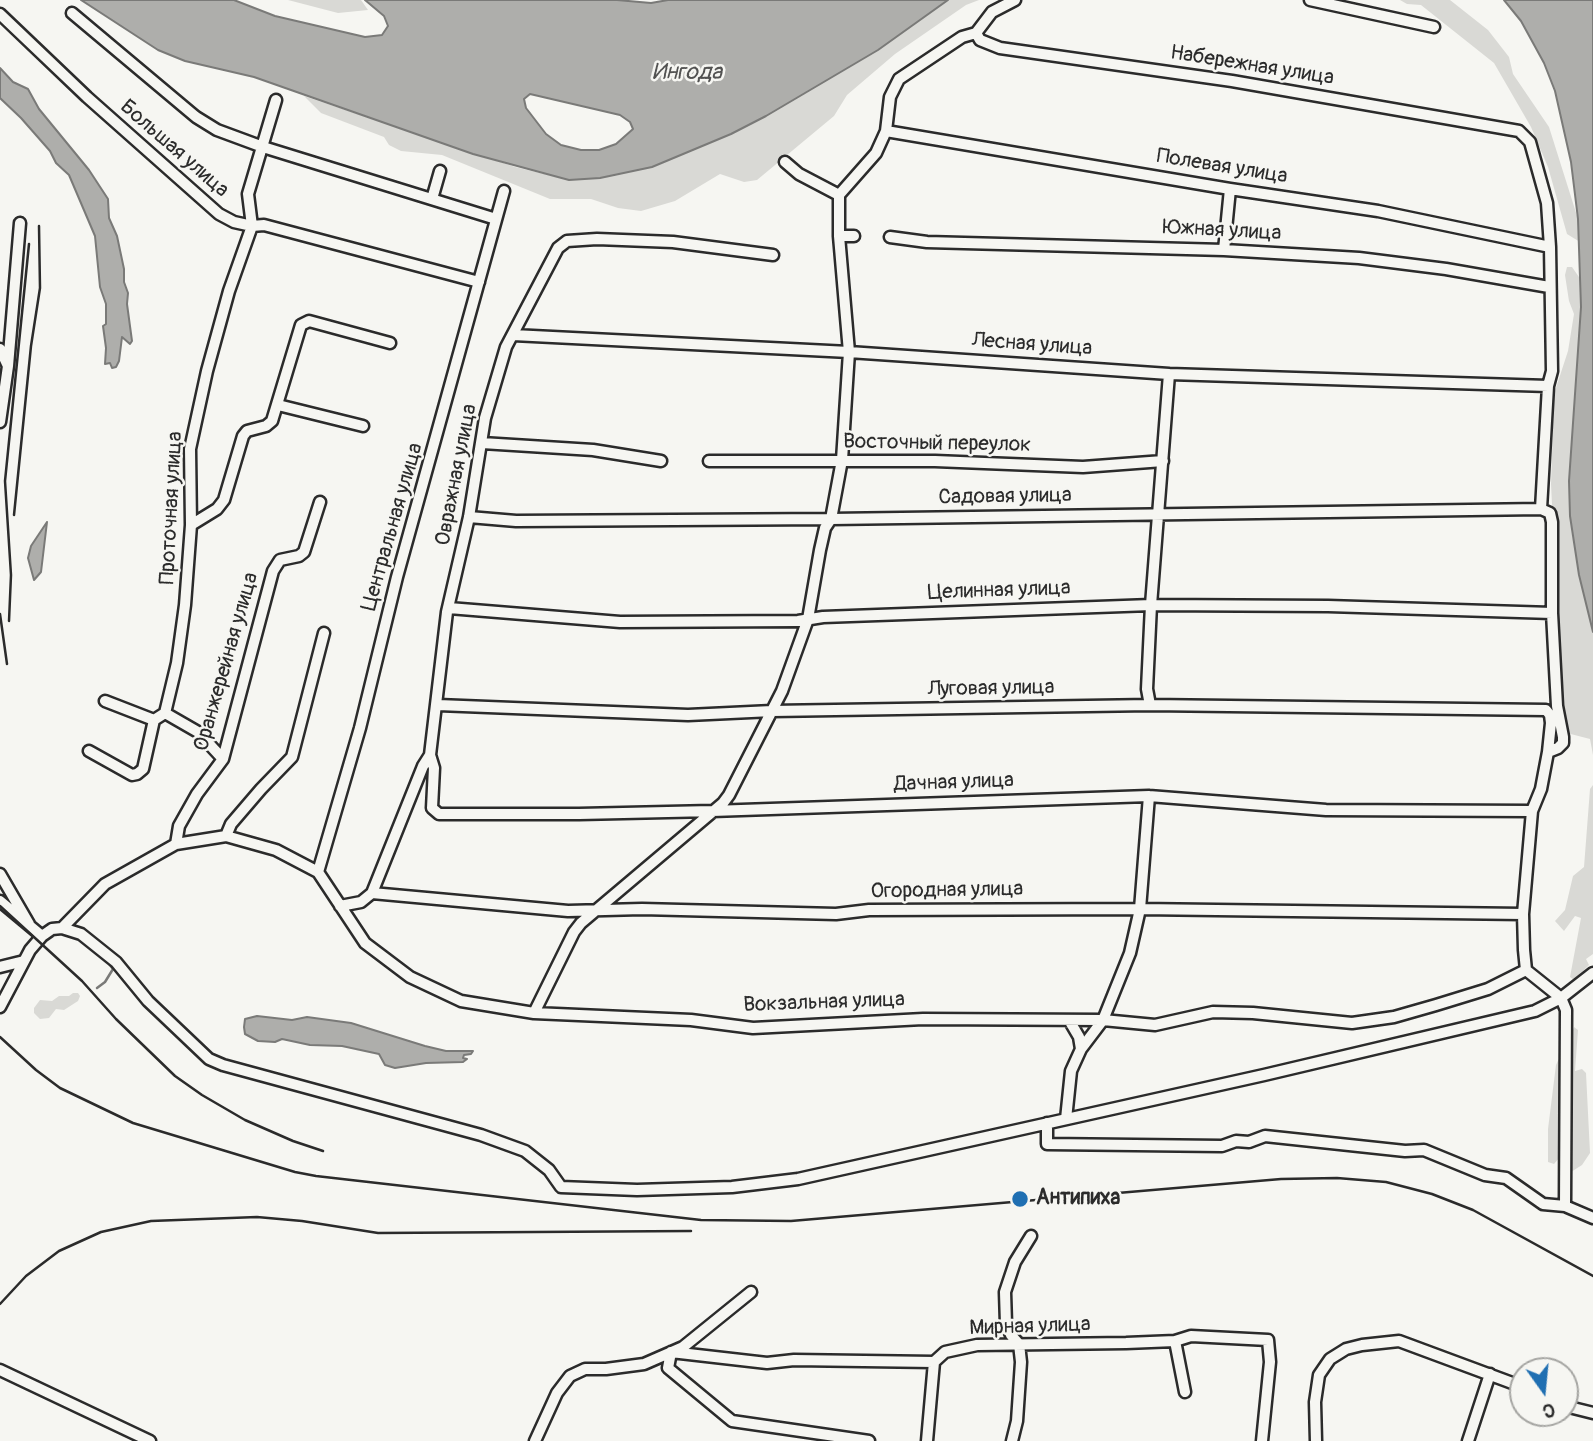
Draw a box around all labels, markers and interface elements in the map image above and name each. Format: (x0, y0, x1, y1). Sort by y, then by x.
street label: Набережная улица (1168, 41, 1336, 91)
water label: Ингода (652, 59, 722, 87)
street label: Большая улица (114, 95, 234, 203)
street label: Полевая улица (1155, 144, 1289, 190)
street label: Южная улица (1162, 215, 1282, 247)
street label: Лесная улица (971, 328, 1093, 362)
street label: Овражная улица (431, 402, 483, 548)
street label: Восточный переулок (843, 430, 1031, 458)
street label: Проточная улица (155, 431, 189, 585)
street label: Центральная улица (357, 440, 429, 614)
street label: Садовая улица (938, 483, 1072, 511)
street label: Оранжерейная улица (189, 570, 265, 754)
street label: Целинная улица (927, 576, 1071, 606)
street label: Луговая улица (927, 675, 1055, 703)
street label: Дачная улица (894, 768, 1014, 798)
street label: Огородная улица (871, 877, 1023, 905)
street label: Вокзальная улица (743, 988, 905, 1018)
place label: Антипиха (1036, 1186, 1120, 1212)
marker: Антипиха (1010, 1189, 1030, 1209)
street label: Мирная улица (969, 1312, 1091, 1342)
north arrow (1509, 1357, 1579, 1427)
text: С (1540, 1397, 1558, 1423)

